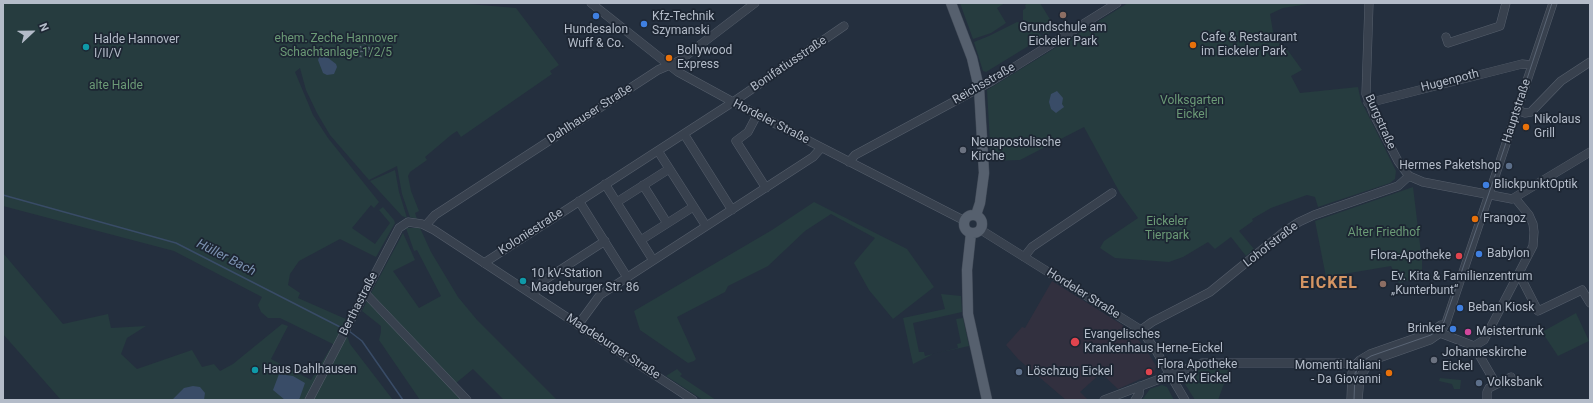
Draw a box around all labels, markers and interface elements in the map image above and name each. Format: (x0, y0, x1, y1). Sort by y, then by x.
place label: Kfz-Technik Szymanski (652, 10, 714, 38)
marker: Grundschule am Eickeler Park (1058, 10, 1068, 20)
marker: Hundesalon Wuff & Co. (591, 11, 601, 21)
north arrow (12, 12, 52, 52)
marker: Kfz-Technik Szymanski (639, 19, 649, 29)
text: N (36, 21, 51, 33)
place label: Grundschule am Eickeler Park (1019, 21, 1107, 49)
place label: Hundesalon Wuff & Co. (564, 23, 628, 51)
place label: Cafe & Restaurant im Eickeler Park (1201, 31, 1297, 59)
park label: ehem. Zeche Hannover Schachtanlage 1/2/5 (275, 32, 397, 60)
place label: Halde Hannover I/II/V (94, 33, 179, 61)
street label: Bonifatiusstraße (748, 33, 830, 95)
marker: Cafe & Restaurant im Eickeler Park (1188, 40, 1198, 50)
marker: Halde Hannover I/II/V (81, 42, 91, 52)
place label: Bollywood Express (677, 44, 732, 72)
marker: Bollywood Express (664, 53, 674, 63)
street label: Reichsstraße (950, 60, 1018, 108)
street label: Hugenpoth (1420, 67, 1480, 95)
street label: Hauptstraße (1500, 77, 1534, 145)
park label: alte Halde (89, 79, 143, 93)
street label: Dahlhauser Straße (545, 81, 635, 147)
street label: Burgstraße (1361, 92, 1399, 152)
park label: Volksgarten Eickel (1160, 94, 1224, 122)
street label: Hordeler Straße (730, 97, 812, 147)
place label: Nikolaus Grill (1534, 113, 1581, 141)
marker: Nikolaus Grill (1521, 122, 1531, 132)
place label: Neuapostolische Kirche (971, 136, 1061, 164)
marker: Neuapostolische Kirche (958, 145, 968, 155)
place label: Hermes Paketshop (1399, 159, 1501, 173)
marker: Hermes Paketshop (1504, 161, 1514, 171)
place label: BlickpunktOptik (1494, 178, 1578, 192)
marker: BlickpunktOptik (1481, 180, 1491, 190)
street label: Koloniestraße (496, 206, 566, 258)
place label: Frangoz (1483, 212, 1526, 226)
marker: Frangoz (1470, 214, 1480, 224)
park label: Eickeler Tierpark (1145, 215, 1189, 243)
street label: Lohofstraße (1241, 219, 1301, 271)
park label: Alter Friedhof (1348, 226, 1420, 240)
water label: Hüller Bach (194, 236, 258, 280)
place label: Babylon (1487, 247, 1530, 261)
place label: Flora-Apotheke (1370, 249, 1451, 263)
marker: Babylon (1474, 249, 1484, 259)
marker: Flora-Apotheke (1454, 251, 1464, 261)
street label: Hordeler Straße (1044, 266, 1122, 322)
place label: 10 kV-Station Magdeburger Str. 86 (531, 267, 639, 295)
street label: Berthastraße (337, 270, 381, 338)
place label: Ev. Kita & Familienzentrum „Kunterbunt“ (1391, 270, 1533, 298)
district label: EICKEL (1300, 274, 1358, 294)
marker: 10 kV-Station Magdeburger Str. 86 (518, 276, 528, 286)
marker: Ev. Kita & Familienzentrum „Kunterbunt“ (1378, 279, 1388, 289)
place label: Beban Kiosk (1468, 301, 1534, 315)
marker: Beban Kiosk (1455, 303, 1465, 313)
street label: Magdeburger Straße (563, 311, 663, 383)
place label: Brinker (1408, 322, 1445, 336)
marker: Brinker (1448, 324, 1458, 334)
place label: Meistertrunk (1476, 325, 1544, 339)
marker: Meistertrunk (1463, 327, 1473, 337)
place label: Evangelisches Krankenhaus Herne-Eickel (1084, 328, 1223, 356)
marker: Evangelisches Krankenhaus Herne-Eickel (1069, 336, 1081, 348)
place label: Johanneskirche Eickel (1442, 346, 1527, 374)
marker: Johanneskirche Eickel (1429, 355, 1439, 365)
place label: Flora Apotheke am EvK Eickel (1157, 358, 1237, 386)
place label: Momenti Italiani - Da Giovanni (1295, 359, 1381, 387)
place label: Haus Dahlhausen (263, 363, 357, 377)
marker: Haus Dahlhausen (250, 365, 260, 375)
place label: Löschzug Eickel (1027, 365, 1113, 379)
marker: Löschzug Eickel (1014, 367, 1024, 377)
marker: Flora Apotheke am EvK Eickel (1144, 367, 1154, 377)
marker: Momenti Italiani - Da Giovanni (1384, 368, 1394, 378)
place label: Volksbank (1487, 376, 1542, 390)
marker: Volksbank (1474, 378, 1484, 388)

